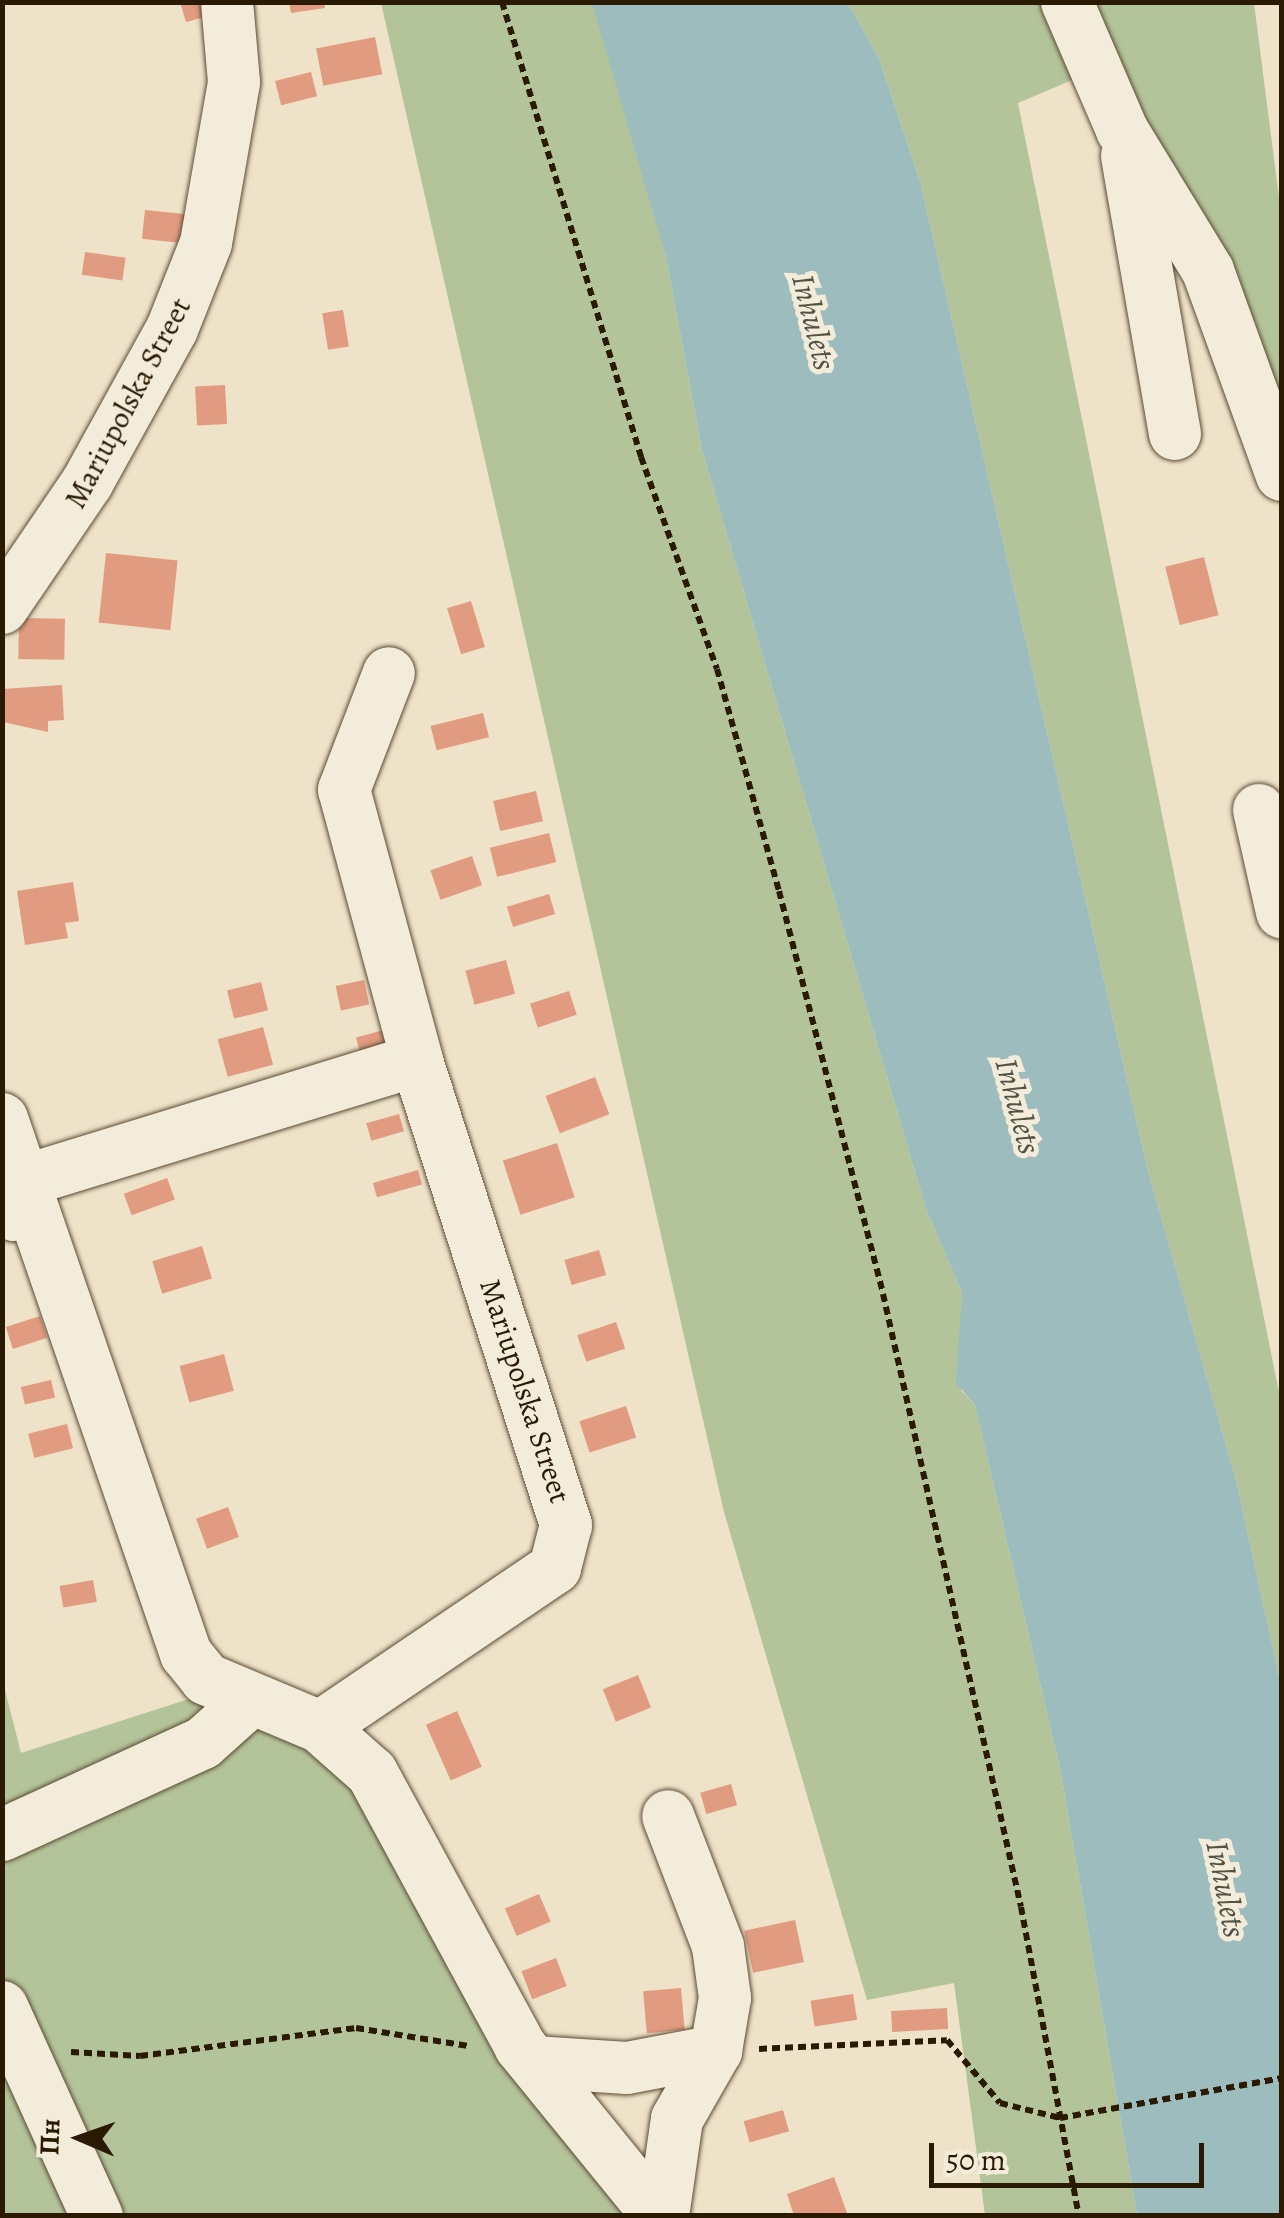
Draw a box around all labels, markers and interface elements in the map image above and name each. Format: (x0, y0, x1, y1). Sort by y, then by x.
water label: Inhulets (784, 270, 844, 374)
street label: Mariupolska Street (57, 291, 199, 515)
water label: Inhulets (987, 1054, 1049, 1158)
street label: Mariupolska Street (472, 1274, 578, 1508)
water label: Inhulets (1198, 1838, 1254, 1940)
north arrow (30, 2088, 130, 2188)
text: Пн (30, 2118, 70, 2156)
scale bar (934, 2123, 1209, 2185)
text: 50 m (946, 2140, 1006, 2180)

